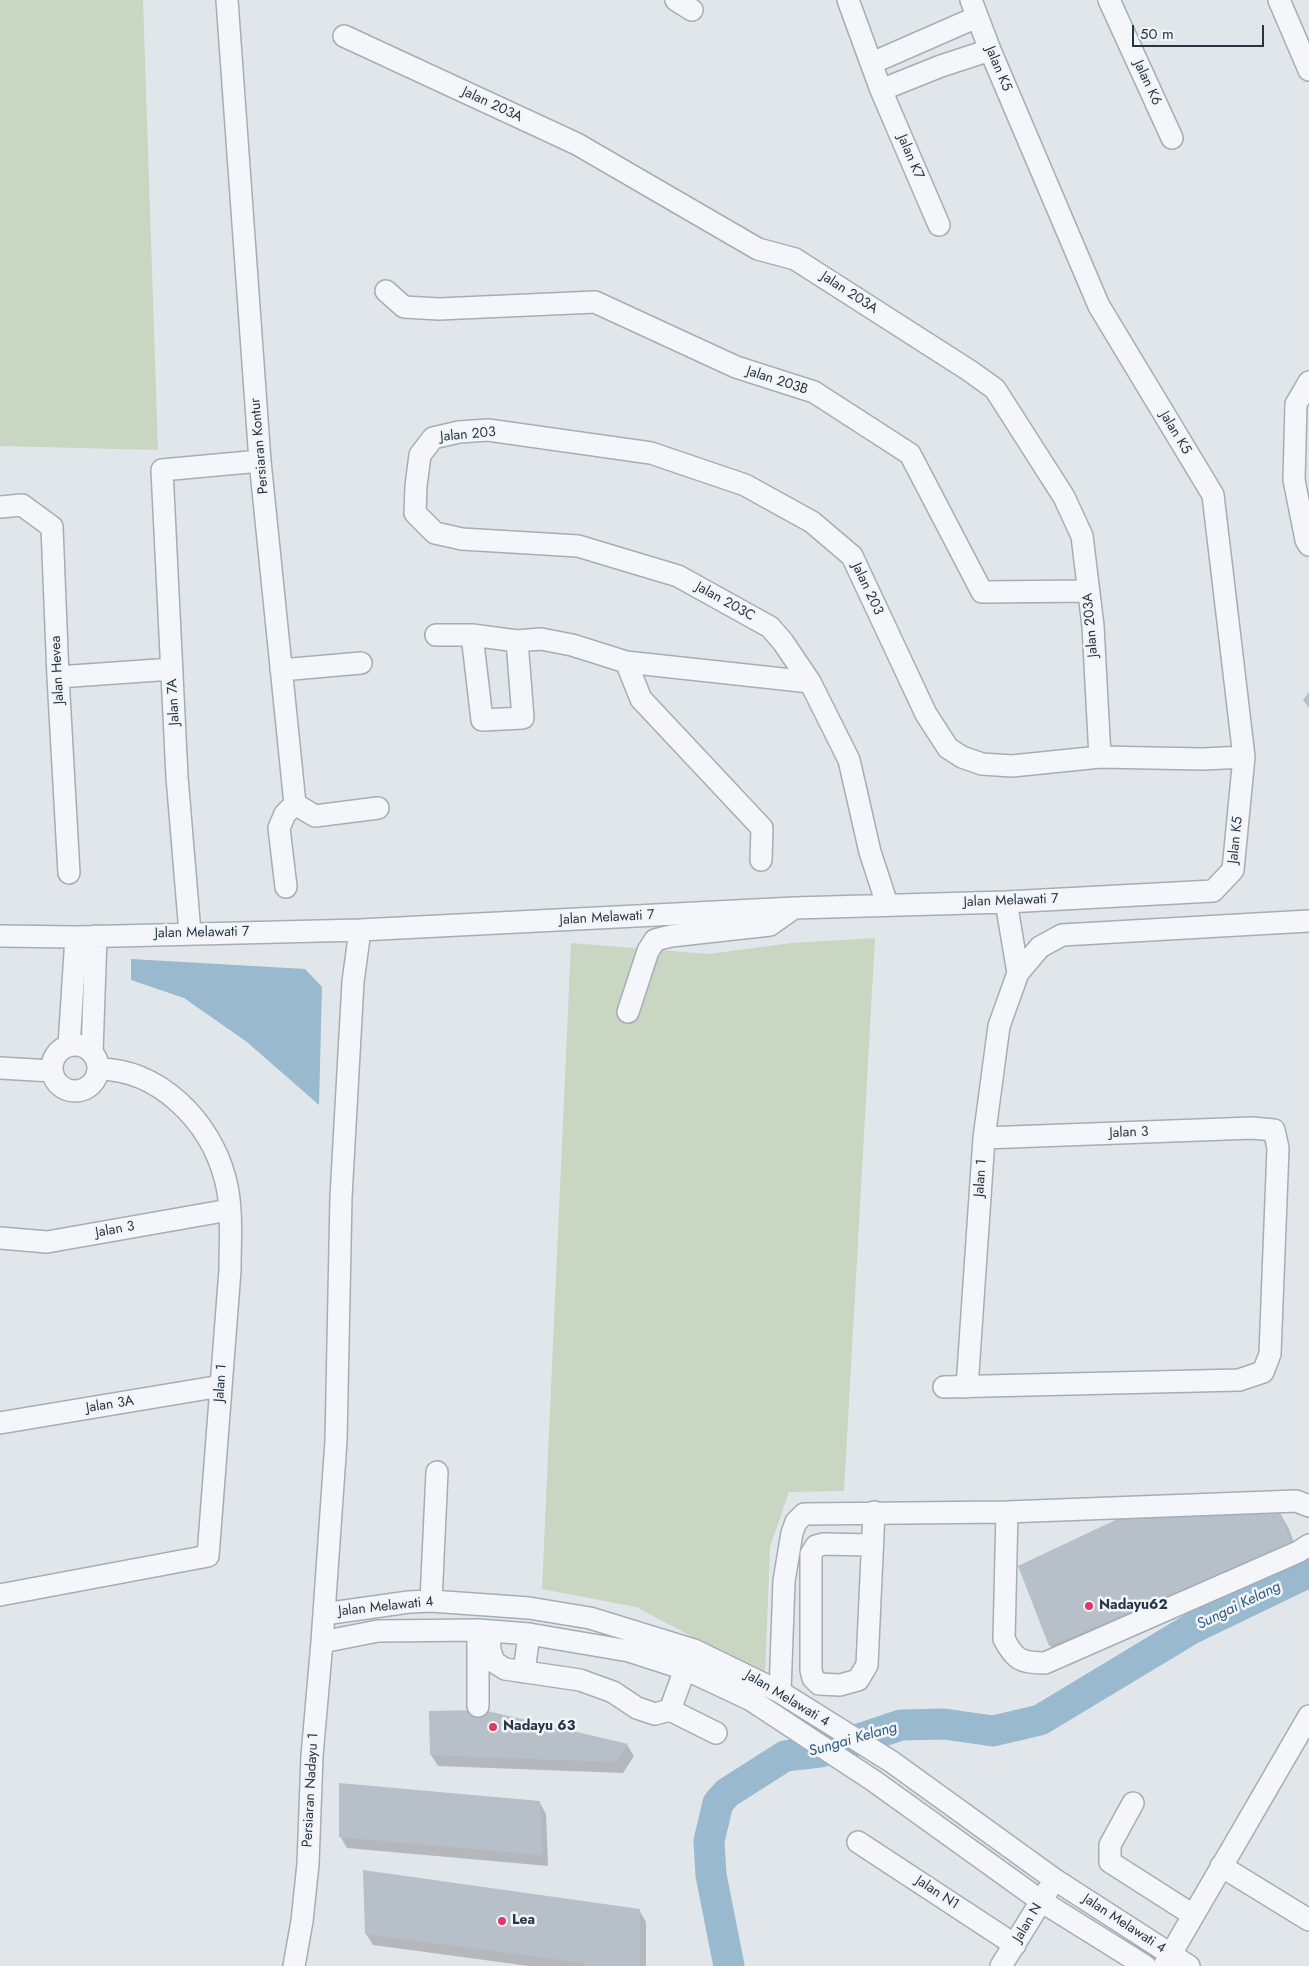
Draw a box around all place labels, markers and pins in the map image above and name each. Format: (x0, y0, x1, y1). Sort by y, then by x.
place label: Nadayu62 (1099, 1598, 1168, 1614)
marker: Nadayu62 (1083, 1600, 1095, 1612)
place label: Nadayu 63 (503, 1719, 575, 1735)
marker: Nadayu 63 (487, 1721, 499, 1733)
place label: Lea (512, 1913, 535, 1929)
marker: Lea (496, 1915, 508, 1927)

